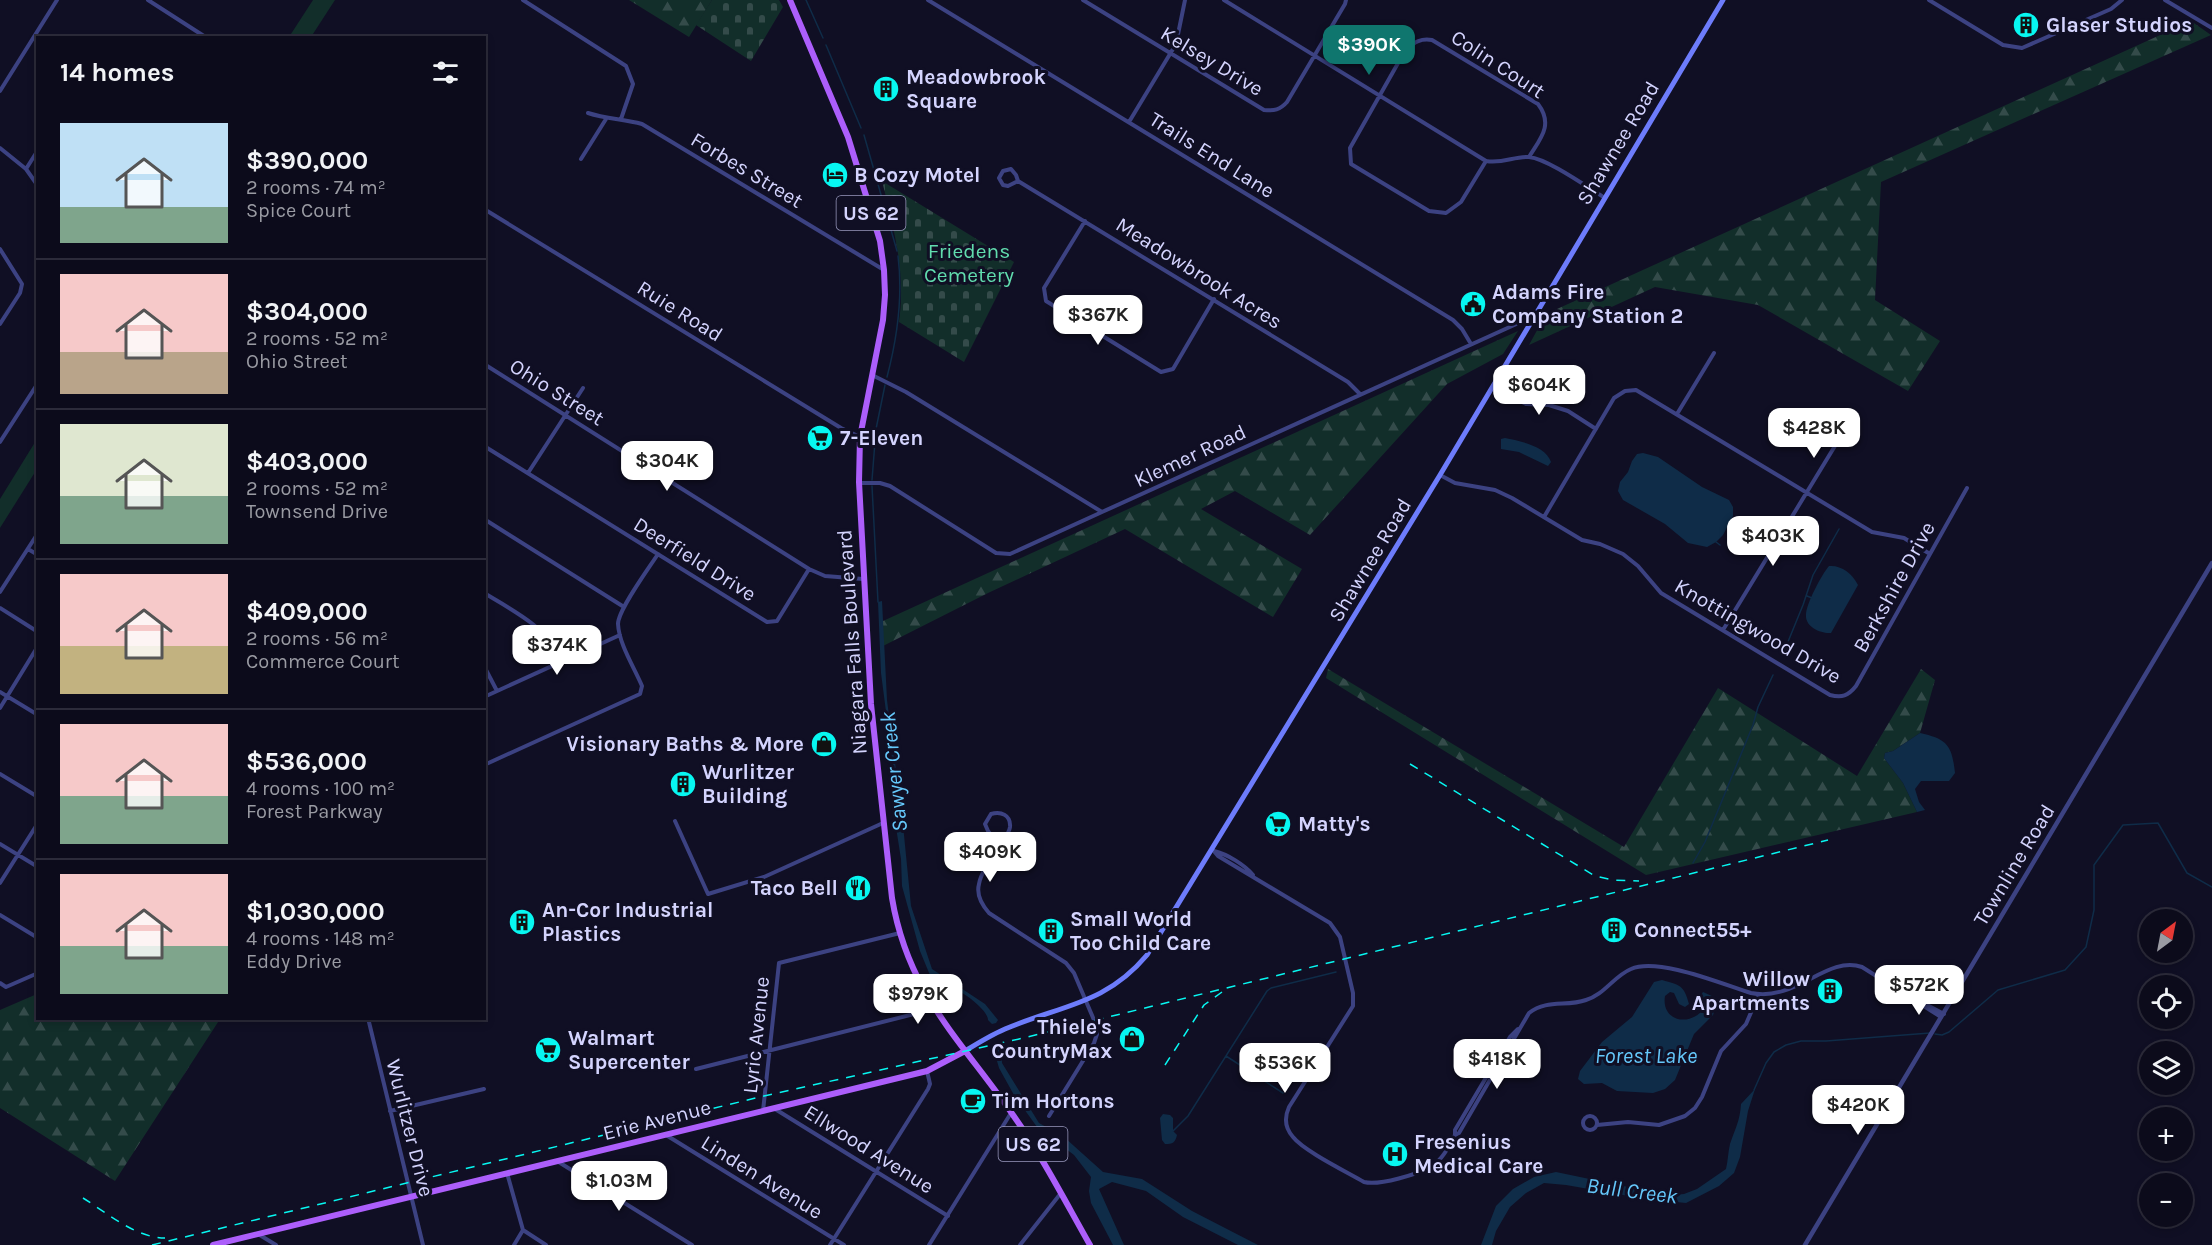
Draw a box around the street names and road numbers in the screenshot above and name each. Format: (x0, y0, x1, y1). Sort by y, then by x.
street label: Kelsey Drive (1157, 21, 1267, 101)
street label: Colin Court (1447, 25, 1549, 103)
street label: Shawnee Road (1572, 77, 1664, 209)
street label: Trails End Lane (1145, 107, 1279, 203)
street label: Forbes Street (687, 127, 807, 213)
road number: US 62 (836, 196, 906, 230)
street label: Meadowbrook Acres (1111, 212, 1287, 334)
street label: Ruie Road (633, 275, 727, 347)
street label: Ohio Street (505, 354, 609, 430)
street label: Klemer Road (1130, 420, 1250, 492)
street label: Shawnee Road (1324, 494, 1416, 626)
street label: Deerfield Drive (629, 512, 761, 606)
street label: Berkshire Drive (1848, 517, 1940, 657)
street label: Niagara Falls Boulevard (832, 529, 872, 755)
street label: Knottingwood Drive (1671, 574, 1845, 688)
street label: Townline Road (1968, 800, 2060, 930)
street label: Lyric Avenue (738, 975, 774, 1095)
street label: Wurlitzer Drive (381, 1057, 439, 1199)
street label: Erie Avenue (600, 1095, 714, 1145)
street label: Ellwood Avenue (800, 1100, 938, 1198)
road number: US 62 (998, 1127, 1068, 1161)
street label: Linden Avenue (697, 1130, 827, 1224)

